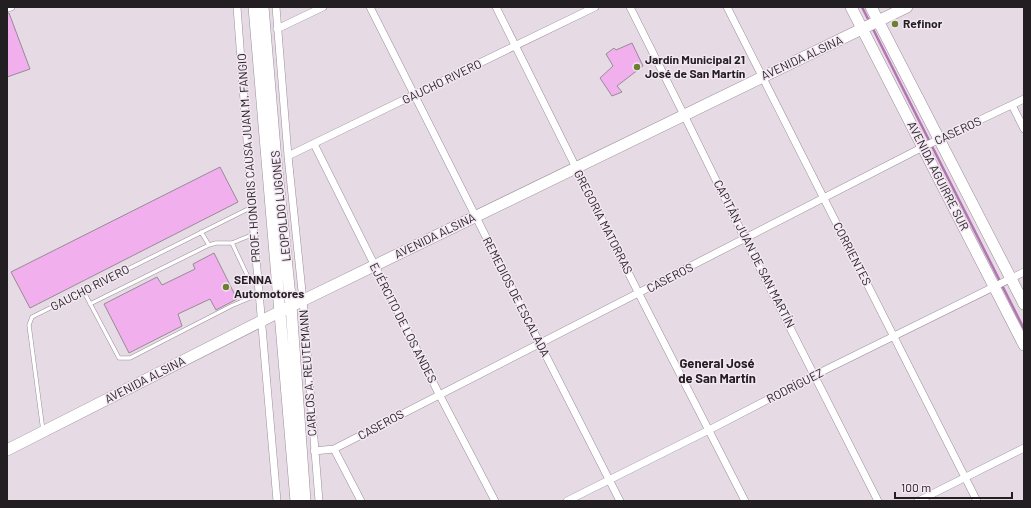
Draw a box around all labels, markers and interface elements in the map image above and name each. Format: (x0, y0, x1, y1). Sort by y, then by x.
place label: Refinor (903, 16, 943, 30)
marker: Refinor (890, 19, 900, 29)
street label: AVENIDA ALSINA (759, 32, 845, 82)
place label: Jardín Municipal 21 José de San Martín (645, 52, 745, 80)
street label: PROF. HONORIS CAUSA JUAN M. FANGIO (234, 53, 262, 263)
street label: GAUCHO RIVERO (400, 56, 484, 106)
marker: Jardín Municipal 21 José de San Martín (632, 62, 642, 72)
street label: CASEROS (932, 113, 983, 147)
street label: AVENIDA AGUIRRE SUR (905, 119, 973, 233)
street label: LEOPOLDO LUGONES (267, 150, 293, 262)
street label: GREGORIA MATORRAS (572, 167, 636, 276)
street label: CAPITÁN JUAN DE SAN MARTÍN (711, 177, 798, 330)
street label: AVENIDA ALSINA (392, 209, 477, 261)
street label: CORRIENTES (831, 220, 875, 287)
street label: REMEDIOS DE ESCALADA (481, 234, 553, 359)
street label: CASEROS (644, 259, 695, 295)
street label: EJÉRCITO DE LOS ANDES (367, 260, 440, 385)
street label: GAUCHO RIVERO (48, 261, 131, 313)
place label: SENNA Automotores (234, 272, 304, 300)
marker: SENNA Automotores (221, 282, 231, 292)
street label: CARLOS A. REUTEMANN (296, 309, 318, 437)
street label: AVENIDA ALSINA (102, 353, 187, 405)
district label: General José de San Martín (678, 355, 756, 386)
street label: RODRÍGUEZ (764, 365, 825, 405)
street label: CASEROS (355, 406, 406, 442)
scale bar (895, 474, 1012, 500)
text: 100 m (901, 480, 931, 494)

